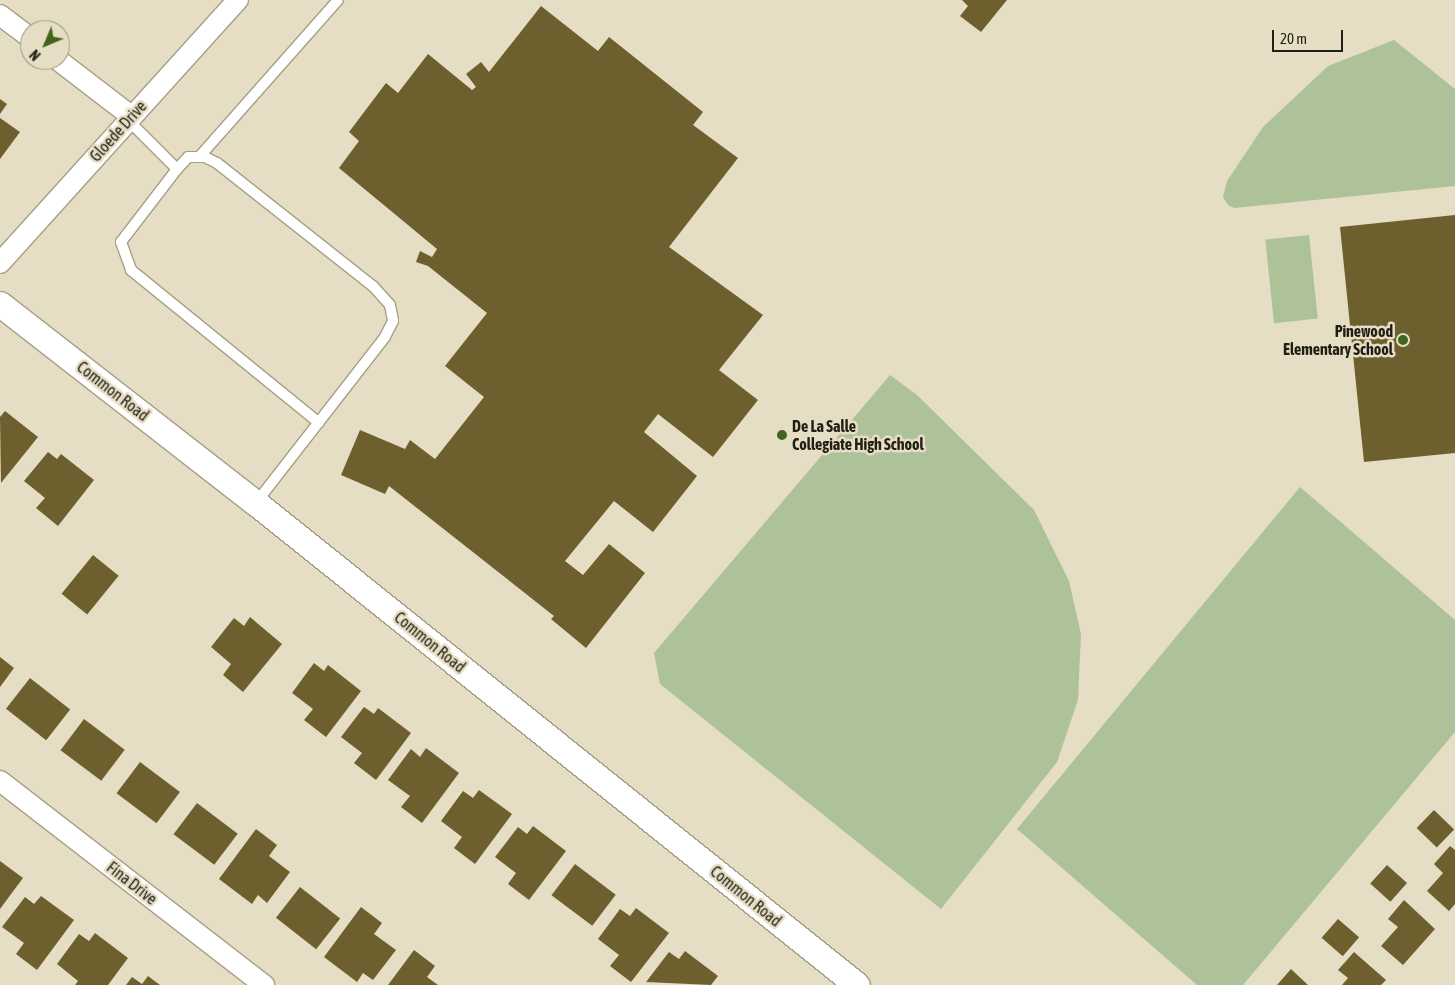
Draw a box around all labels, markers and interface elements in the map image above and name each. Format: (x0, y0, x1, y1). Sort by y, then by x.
north arrow (20, 20, 70, 70)
scale bar (1275, 20, 1346, 52)
text: 20 m (1280, 30, 1307, 47)
text: N (27, 46, 44, 63)
street label: Gloede Drive (86, 97, 150, 165)
place label: Pinewood Elementary School (1283, 321, 1393, 359)
marker: Pinewood Elementary School (1397, 334, 1409, 346)
street label: Common Road (73, 357, 153, 425)
place label: De La Salle Collegiate High School (792, 416, 924, 454)
marker: De La Salle Collegiate High School (776, 429, 788, 441)
street label: Common Road (391, 608, 469, 676)
street label: Fina Drive (103, 857, 161, 909)
street label: Common Road (707, 862, 785, 930)

